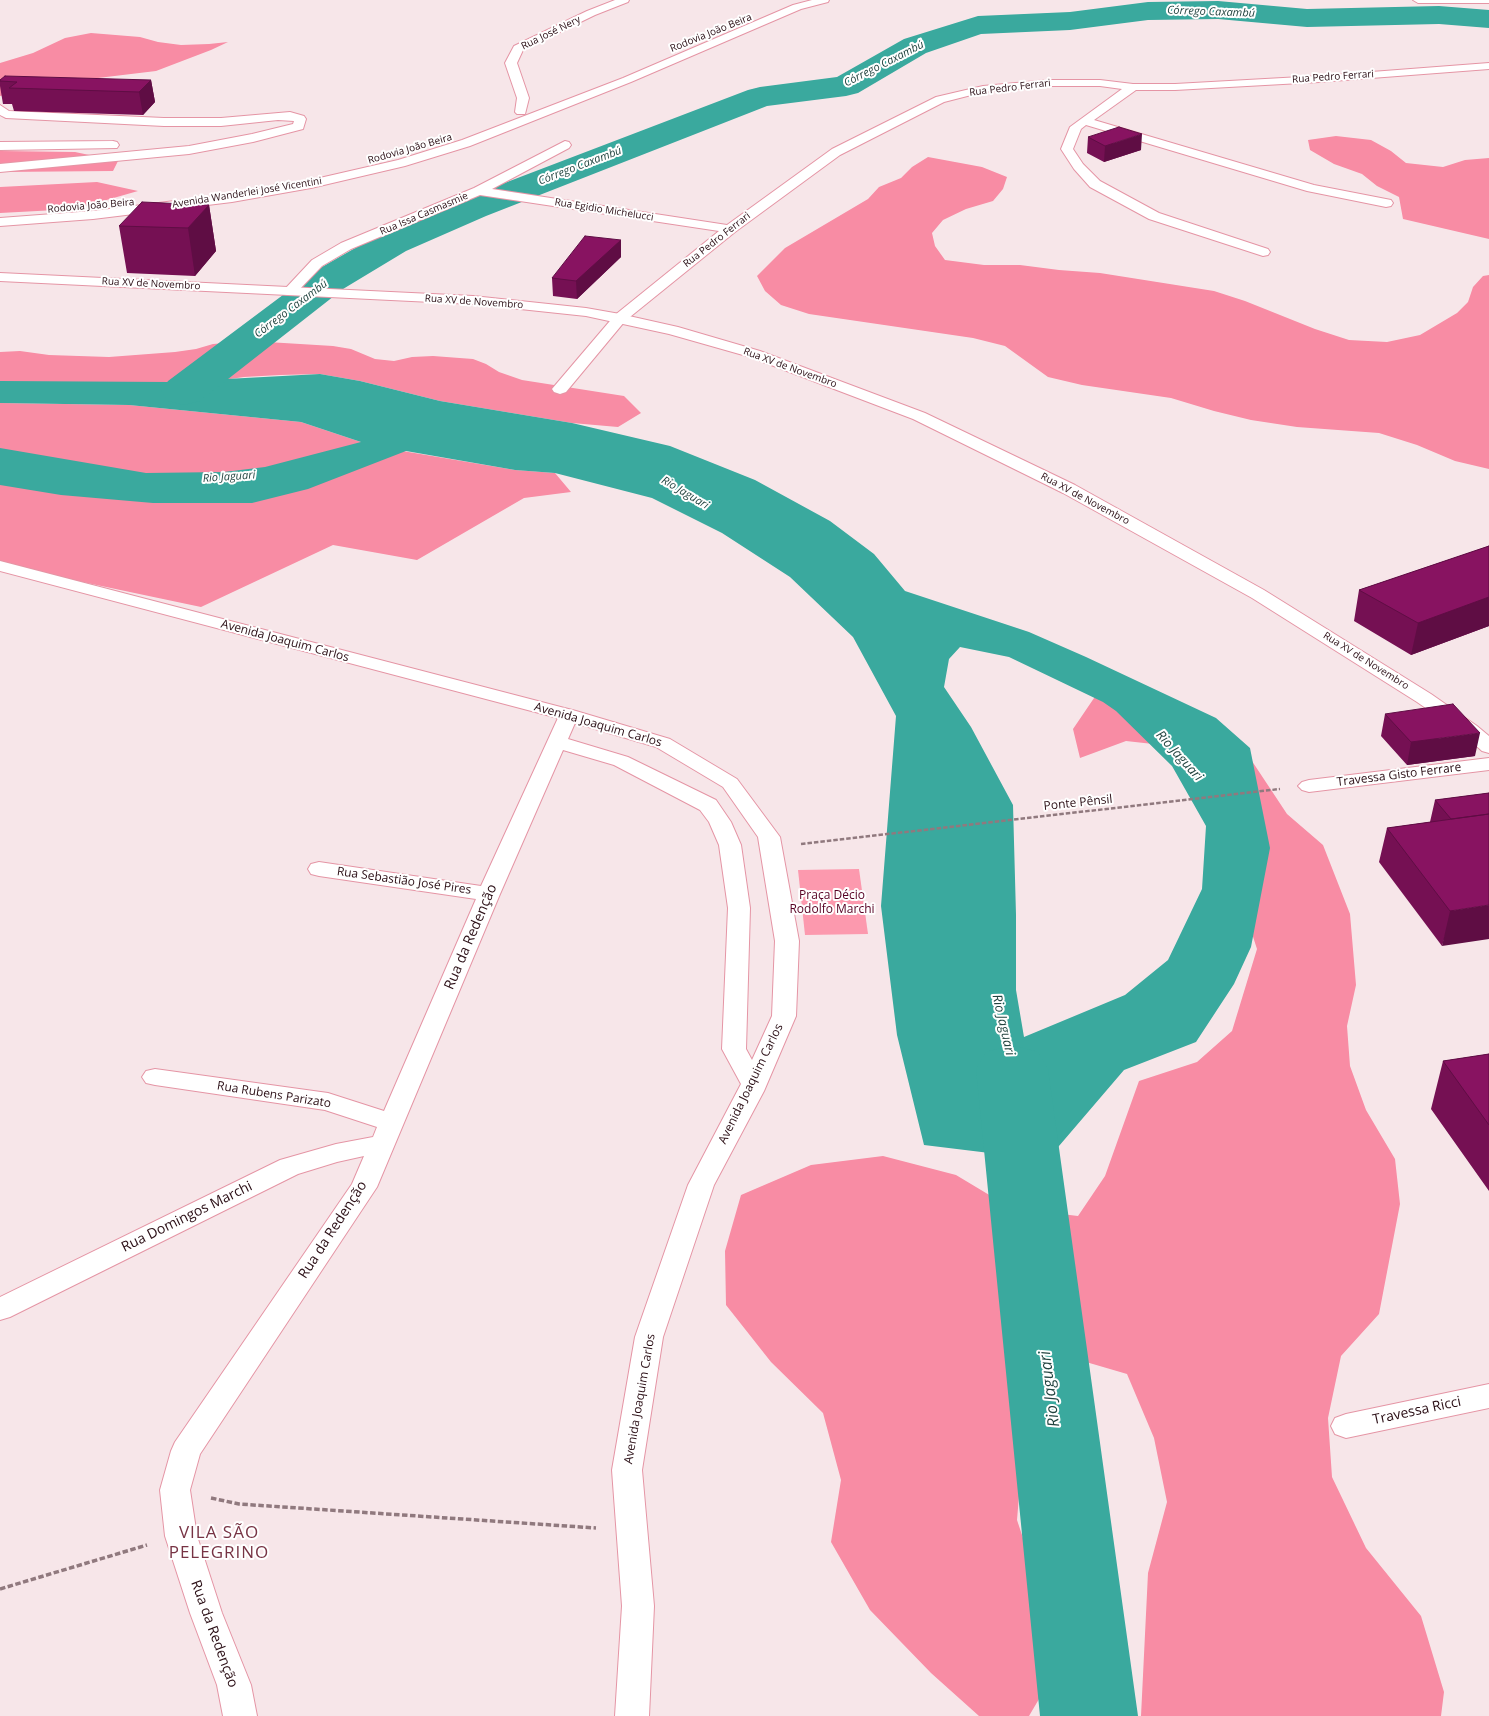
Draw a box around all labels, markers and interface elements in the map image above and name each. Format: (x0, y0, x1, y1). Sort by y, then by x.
water label: Córrego Caxambú (1167, 4, 1255, 20)
street label: Rodovia João Beira (668, 11, 754, 55)
street label: Rua José Nery (519, 13, 583, 53)
water label: Córrego Caxambú (842, 38, 926, 90)
street label: Rua Pedro Ferrari (1292, 68, 1374, 86)
street label: Rua Pedro Ferrari (969, 77, 1051, 99)
street label: Rodovia João Beira (366, 131, 454, 167)
water label: Córrego Caxambú (537, 144, 623, 188)
street label: Avenida Wanderlei José Vicentini (171, 175, 323, 211)
street label: Rua Issa Casmasmie (378, 190, 470, 238)
street label: Rodovia João Beira (47, 196, 135, 216)
street label: Rua Egidio Michelucci (554, 196, 654, 224)
street label: Rua Pedro Ferrari (681, 210, 753, 270)
street label: Rua XV de Novembro (101, 275, 201, 293)
water label: Córrego Caxambú (252, 277, 330, 341)
street label: Rua XV de Novembro (424, 293, 524, 311)
street label: Rua XV de Novembro (742, 345, 838, 391)
water label: Rio Jaguari (202, 469, 256, 485)
street label: Rua XV de Novembro (1039, 471, 1131, 527)
water label: Rio Jaguari (659, 474, 711, 512)
street label: Avenida Joaquim Carlos (219, 617, 351, 665)
street label: Rua XV de Novembro (1321, 630, 1411, 692)
street label: Avenida Joaquim Carlos (533, 700, 663, 750)
water label: Rio Jaguari (1152, 728, 1206, 784)
street label: Travessa Gisto Ferrare (1336, 760, 1462, 790)
street label: Ponte Pênsil (1043, 792, 1113, 814)
street label: Rua Sebastião José Pires (336, 864, 472, 898)
street label: Rua da Redenção (441, 882, 501, 992)
park label: Praça Décio Rodolfo Marchi (789, 889, 875, 917)
water label: Rio Jaguari (988, 993, 1018, 1057)
street label: Avenida Joaquim Carlos (716, 1022, 786, 1146)
street label: Rua Rubens Parizato (216, 1079, 332, 1111)
street label: Rua Domingos Marchi (119, 1178, 255, 1256)
street label: Rua da Redenção (295, 1178, 371, 1282)
street label: Avenida Joaquim Carlos (621, 1333, 659, 1465)
water label: Rio Jaguari (1036, 1350, 1064, 1428)
street label: Travessa Ricci (1371, 1393, 1463, 1429)
district label: VILA SÃO PELEGRINO (169, 1523, 269, 1563)
street label: Rua da Redenção (187, 1578, 241, 1690)

